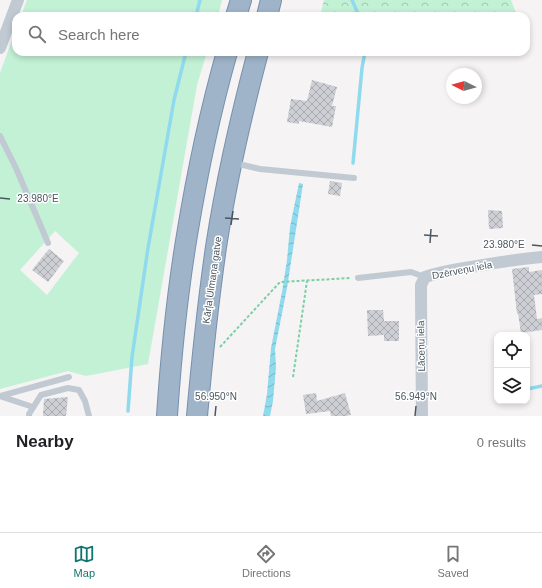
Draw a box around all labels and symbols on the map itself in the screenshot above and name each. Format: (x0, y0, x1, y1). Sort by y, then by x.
north arrow (446, 68, 482, 104)
text: 23.980°E (17, 193, 59, 204)
street label: Kārļa Ulmaņa gatve (200, 235, 224, 324)
text: 23.980°E (483, 239, 525, 250)
street label: Dzērveņu iela (431, 259, 493, 281)
street label: Lāceņu iela (415, 320, 427, 372)
text: 56.950°N (195, 391, 237, 402)
text: 56.949°N (395, 391, 437, 402)

